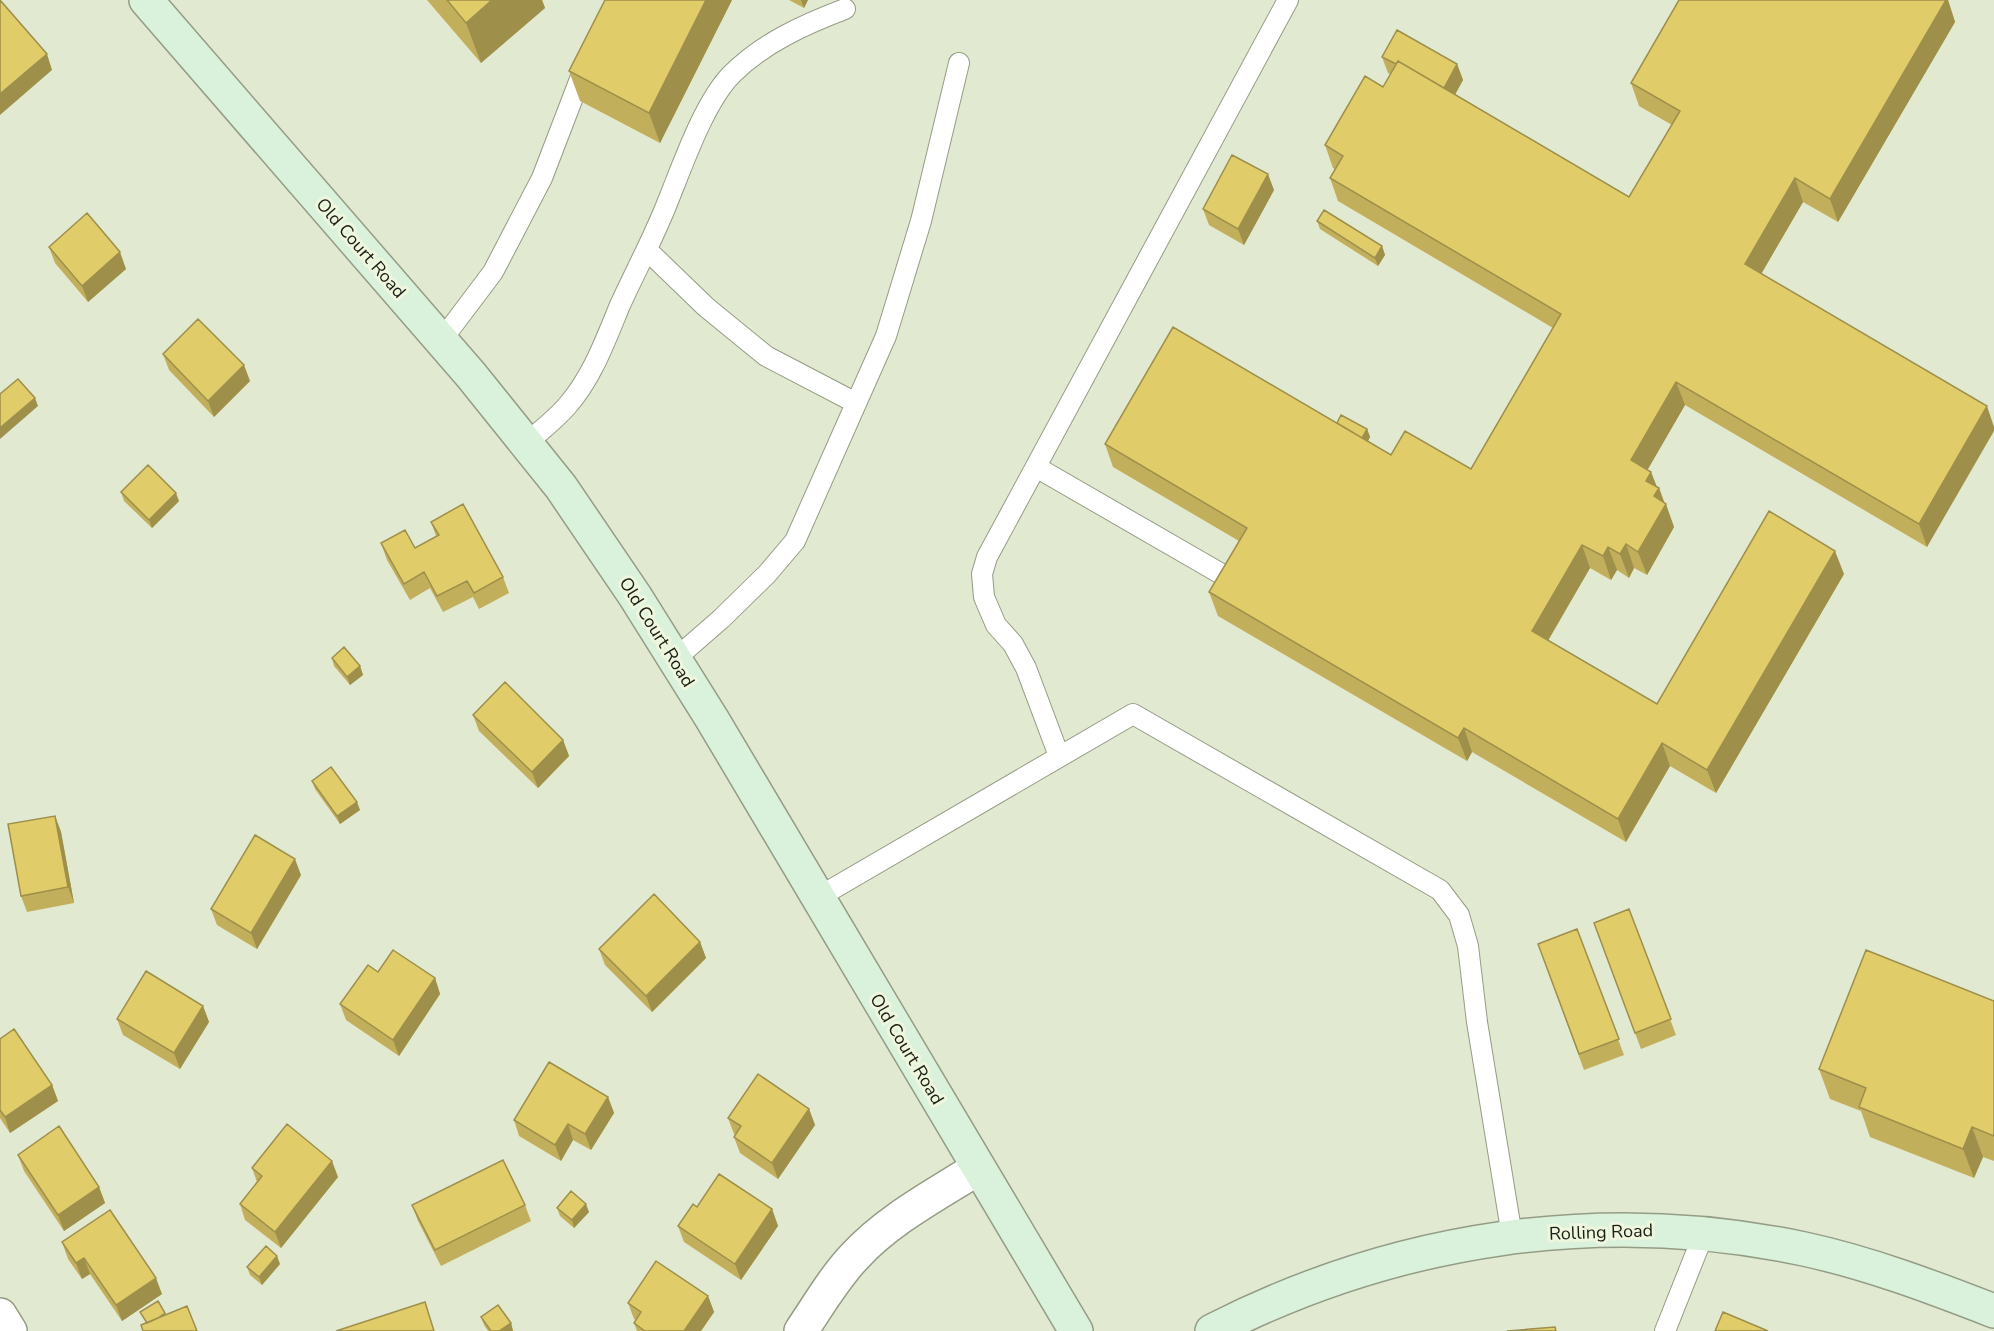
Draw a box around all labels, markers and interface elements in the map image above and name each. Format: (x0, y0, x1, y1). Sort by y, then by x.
street label: Old Court Road (311, 193, 411, 303)
street label: Old Court Road (614, 572, 700, 692)
street label: Old Court Road (864, 989, 950, 1109)
street label: Rolling Road (1549, 1218, 1653, 1246)

